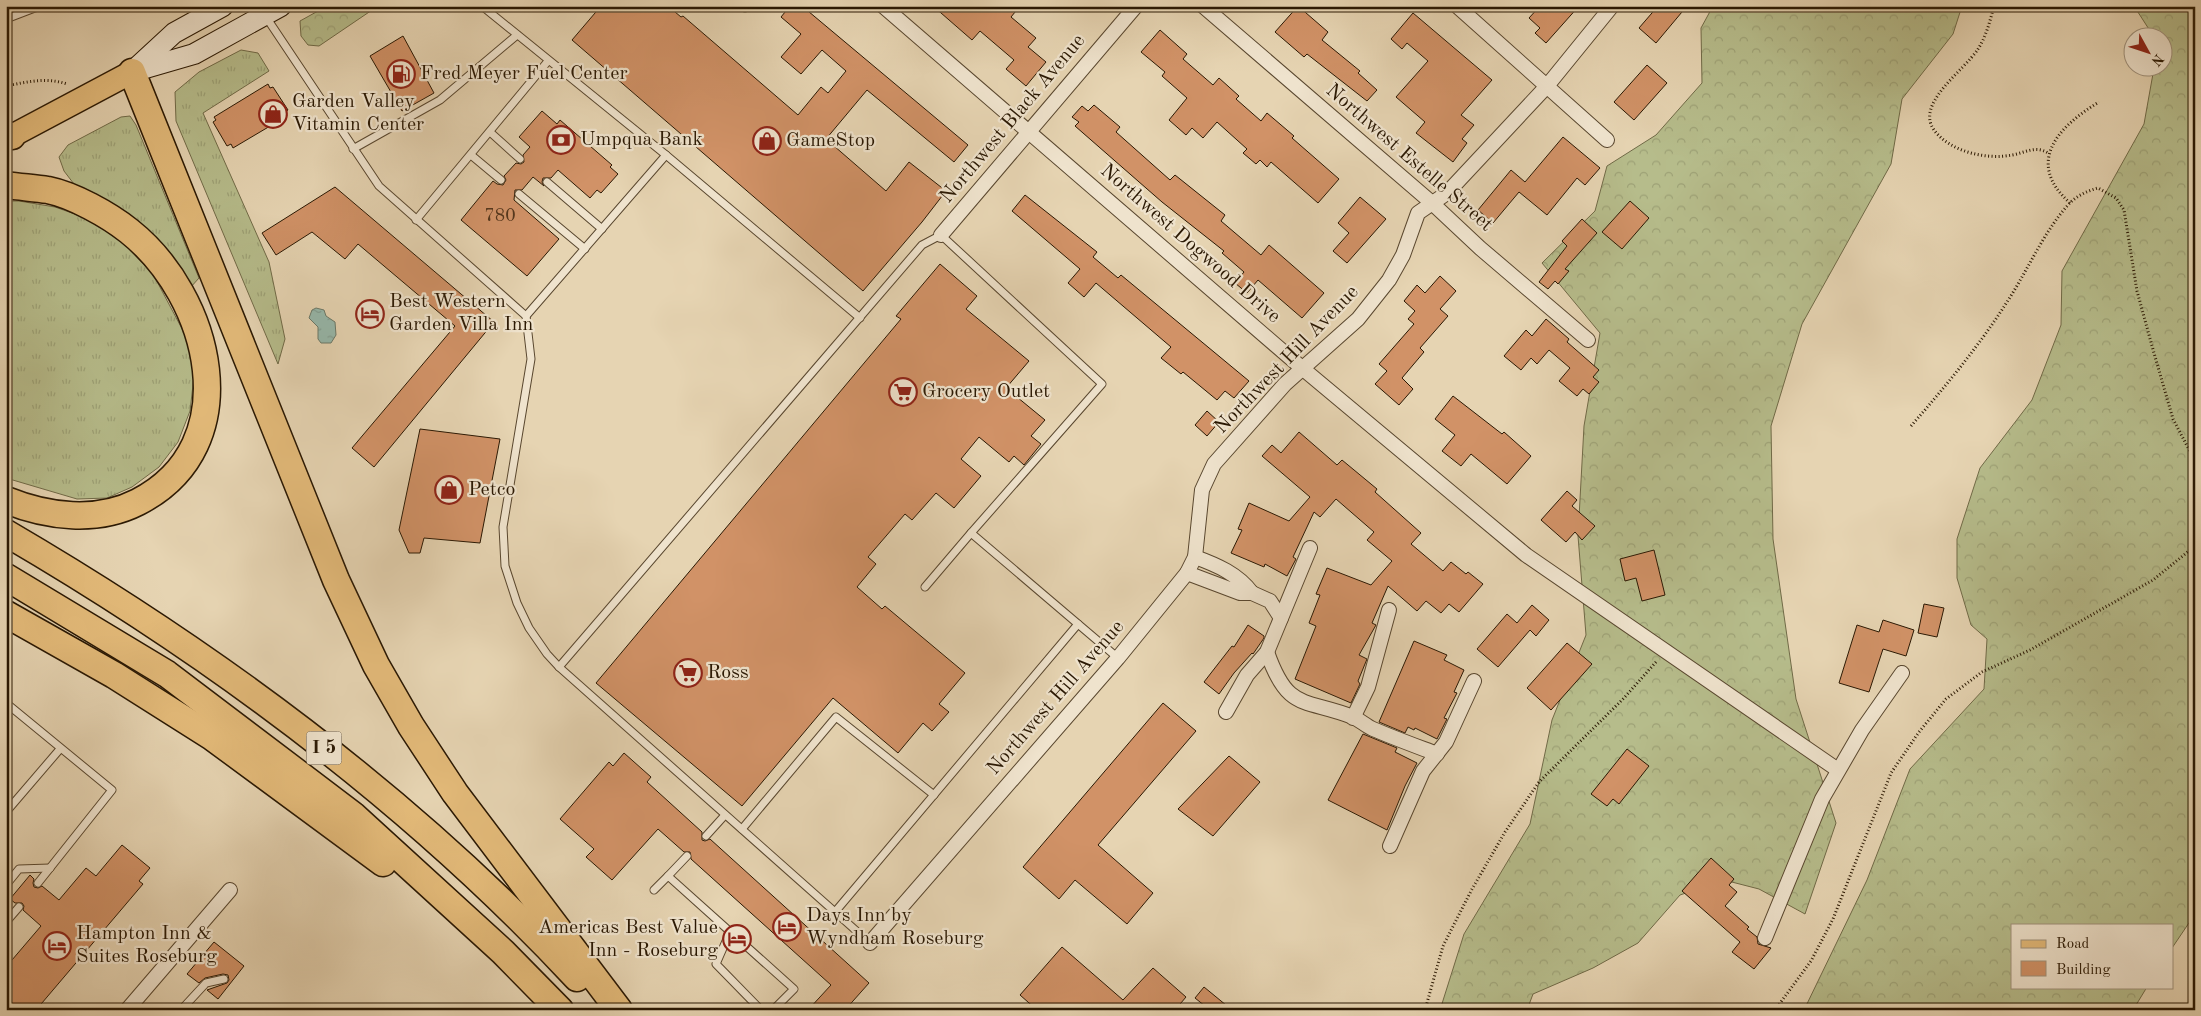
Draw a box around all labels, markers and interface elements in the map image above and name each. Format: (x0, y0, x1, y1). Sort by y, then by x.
north arrow (2124, 28, 2174, 78)
street label: Northwest Black Avenue (937, 31, 1089, 207)
text: N (2148, 51, 2166, 69)
fuel station icon: Fred Meyer Fuel Center (386, 59, 416, 89)
place label: Fred Meyer Fuel Center (420, 64, 628, 84)
street label: Northwest Estelle Street (1322, 80, 1496, 236)
place label: Garden Valley Vitamin Center (292, 92, 424, 135)
shop icon: Garden Valley Vitamin Center (258, 99, 288, 129)
bank icon: Umpqua Bank (546, 125, 576, 155)
shop icon: GameStop (752, 126, 782, 156)
place label: Umpqua Bank (580, 130, 703, 150)
place label: GameStop (786, 131, 875, 151)
street label: Northwest Dogwood Drive (1096, 161, 1284, 327)
house number: 780 (484, 207, 516, 225)
street label: Northwest Hill Avenue (1211, 282, 1363, 438)
place label: Best Western Garden Villa Inn (389, 292, 533, 335)
hotel icon: Best Western Garden Villa Inn (355, 299, 385, 329)
supermarket icon: Grocery Outlet (888, 377, 918, 407)
place label: Grocery Outlet (922, 382, 1050, 402)
shop icon: Petco (434, 475, 464, 505)
place label: Petco (468, 480, 515, 500)
street label: Northwest Hill Avenue (984, 617, 1128, 779)
supermarket icon: Ross (673, 658, 703, 688)
place label: Ross (707, 663, 749, 683)
road number: I 5 (306, 731, 342, 764)
place label: Days Inn by Wyndham Roseburg (806, 906, 984, 949)
hotel icon: Days Inn by Wyndham Roseburg (772, 912, 802, 942)
place label: Americas Best Value Inn - Roseburg (538, 918, 718, 961)
place label: Hampton Inn & Suites Roseburg (76, 924, 217, 967)
hotel icon: Americas Best Value Inn - Roseburg (722, 924, 752, 954)
legend (2011, 924, 2174, 988)
hotel icon: Hampton Inn & Suites Roseburg (42, 931, 72, 961)
text: Road (2056, 937, 2090, 952)
text: Building (2056, 963, 2111, 978)

